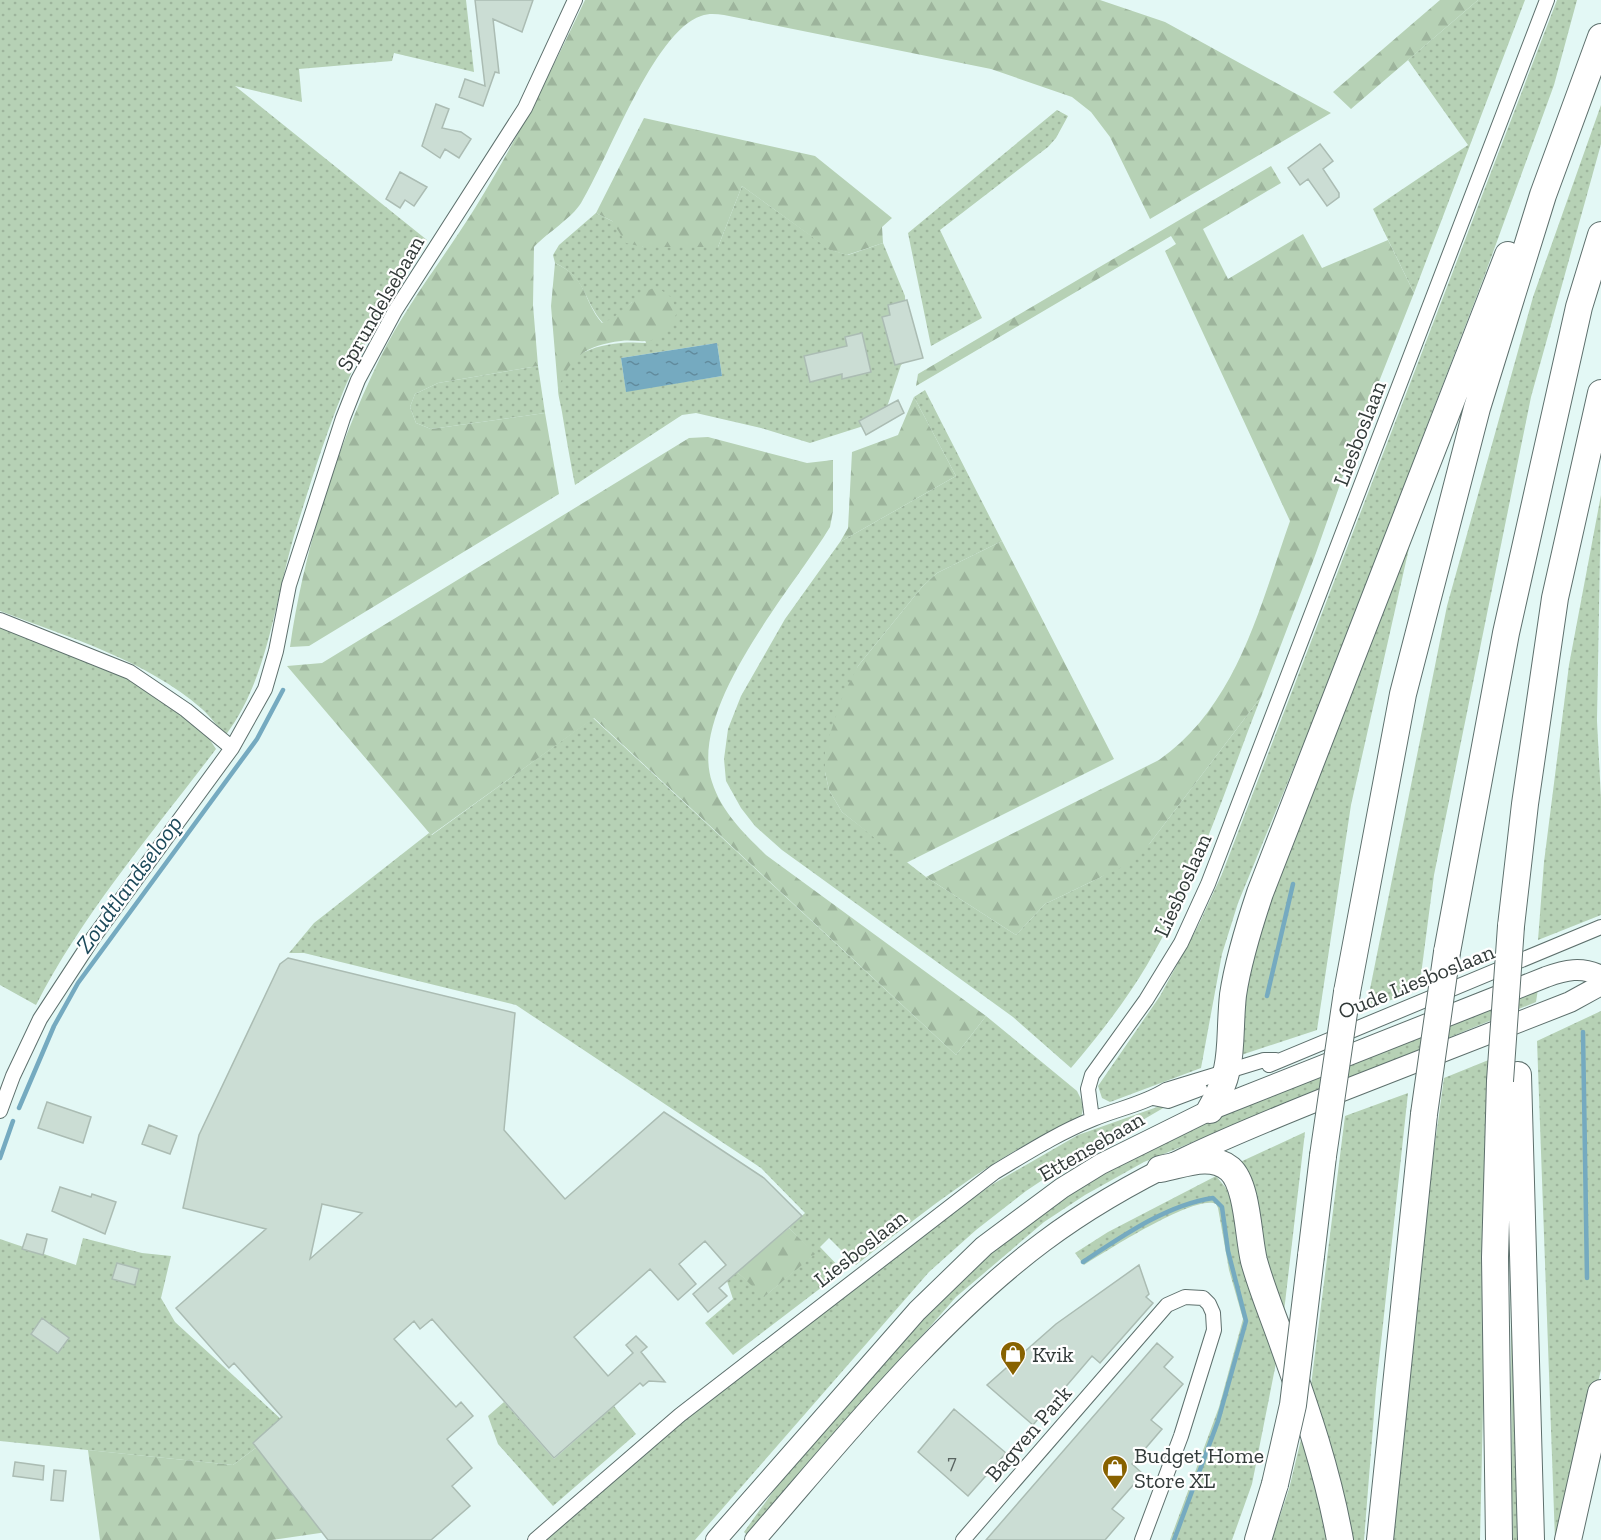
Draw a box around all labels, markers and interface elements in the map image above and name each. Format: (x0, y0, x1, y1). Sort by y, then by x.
street label: Sprundelsebaan (331, 230, 430, 376)
street label: Liesboslaan (1327, 376, 1392, 490)
water label: Zoudtlandseloop (69, 809, 188, 958)
street label: Liesboslaan (1148, 829, 1217, 941)
street label: Oude Liesboslaan (1334, 938, 1499, 1025)
street label: Ettensebaan (1033, 1105, 1149, 1188)
street label: Liesboslaan (808, 1203, 912, 1293)
shop icon: Kvik (998, 1339, 1028, 1377)
place label: Kvik (1032, 1341, 1074, 1368)
street label: Bagven Park (979, 1379, 1078, 1487)
place label: Budget Home Store XL (1134, 1442, 1264, 1494)
house number: 7 (947, 1450, 957, 1474)
shop icon: Budget Home Store XL (1100, 1453, 1130, 1491)

